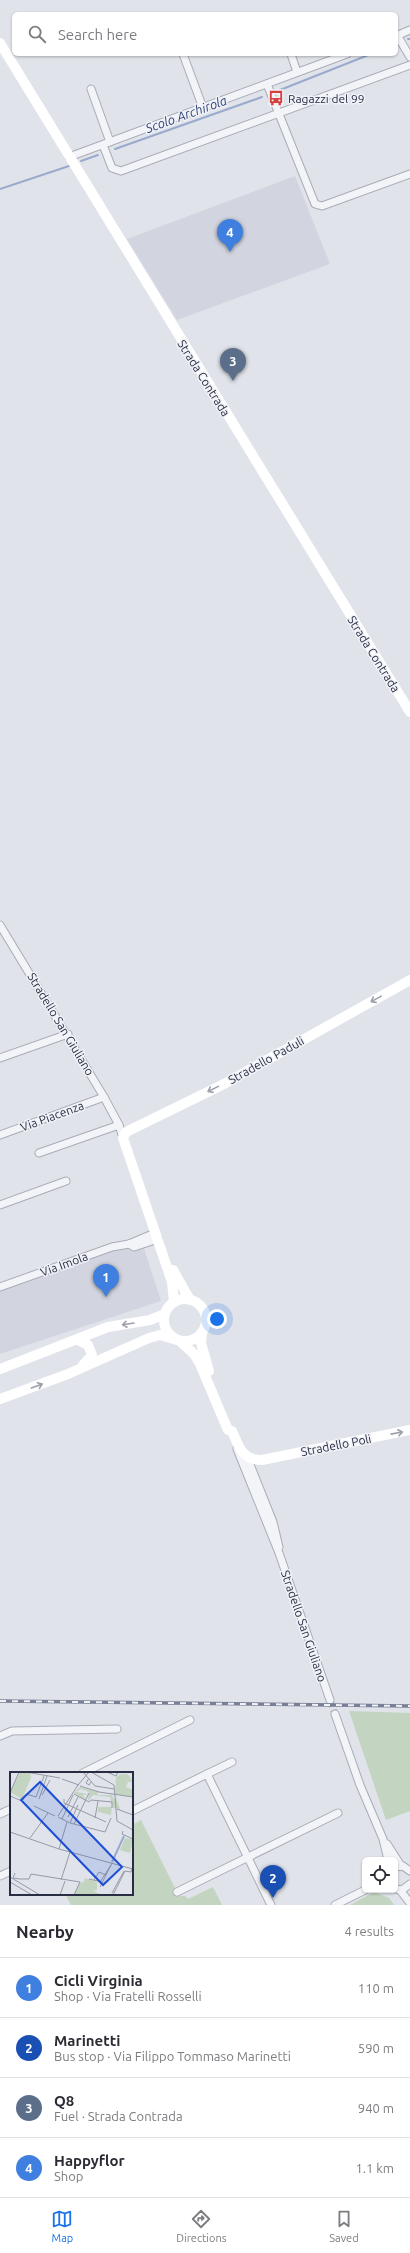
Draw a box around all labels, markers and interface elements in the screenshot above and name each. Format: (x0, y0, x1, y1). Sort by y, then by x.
search box (12, 12, 398, 56)
icon: search (26, 23, 48, 45)
text: Search here (58, 26, 137, 43)
bus stop icon: Ragazzi del 99 (267, 89, 285, 107)
place label: Ragazzi del 99 (288, 92, 364, 105)
water label: Scolo Archirola (143, 93, 229, 136)
pin: 4 (217, 219, 243, 252)
street label: Strada Contrada (175, 337, 233, 419)
pin: 3 (220, 348, 246, 381)
street label: Strada Contrada (345, 613, 403, 695)
street label: Stradello San Giuliano (25, 970, 97, 1078)
one-way arrow (370, 996, 382, 1004)
street label: Stradello Paduli (226, 1034, 306, 1086)
one-way arrow (207, 1086, 219, 1093)
street label: Via Piacenza (18, 1098, 86, 1134)
street label: Via Imola (38, 1249, 90, 1279)
pin: 1 (93, 1264, 119, 1297)
your location (207, 1309, 227, 1329)
one-way arrow (122, 1320, 135, 1328)
one-way arrow (30, 1381, 42, 1389)
one-way arrow (390, 1429, 403, 1437)
street label: Stradello Poli (300, 1432, 372, 1458)
street label: Stradello San Giuliano (279, 1568, 329, 1684)
inset map (10, 1772, 133, 1895)
map controls (362, 1857, 398, 1893)
button: locate (362, 1857, 398, 1893)
pin: 2 (260, 1865, 286, 1898)
text: Nearby (16, 1922, 74, 1941)
text: 4 results (344, 1924, 394, 1938)
text: Cicli Virginia (54, 1972, 143, 1989)
text: 1 (25, 1981, 33, 1995)
text: 110 m (358, 1981, 394, 1995)
text: Shop · Via Fratelli Rosselli (54, 1989, 202, 2003)
text: Marinetti (54, 2032, 120, 2049)
text: 2 (25, 2041, 33, 2055)
text: 590 m (358, 2041, 394, 2055)
text: Bus stop · Via Filippo Tommaso Marinetti (54, 2049, 291, 2063)
text: Q8 (54, 2092, 74, 2109)
text: 3 (25, 2101, 33, 2115)
text: 940 m (358, 2101, 394, 2115)
text: Fuel · Strada Contrada (54, 2109, 183, 2123)
text: Happyflor (54, 2152, 125, 2169)
text: 4 (25, 2161, 33, 2175)
text: 1.1 km (355, 2161, 394, 2175)
text: Shop (54, 2169, 83, 2183)
tab: Map (51, 2208, 73, 2244)
tab: Directions (176, 2208, 227, 2244)
tab: Saved (329, 2208, 359, 2244)

